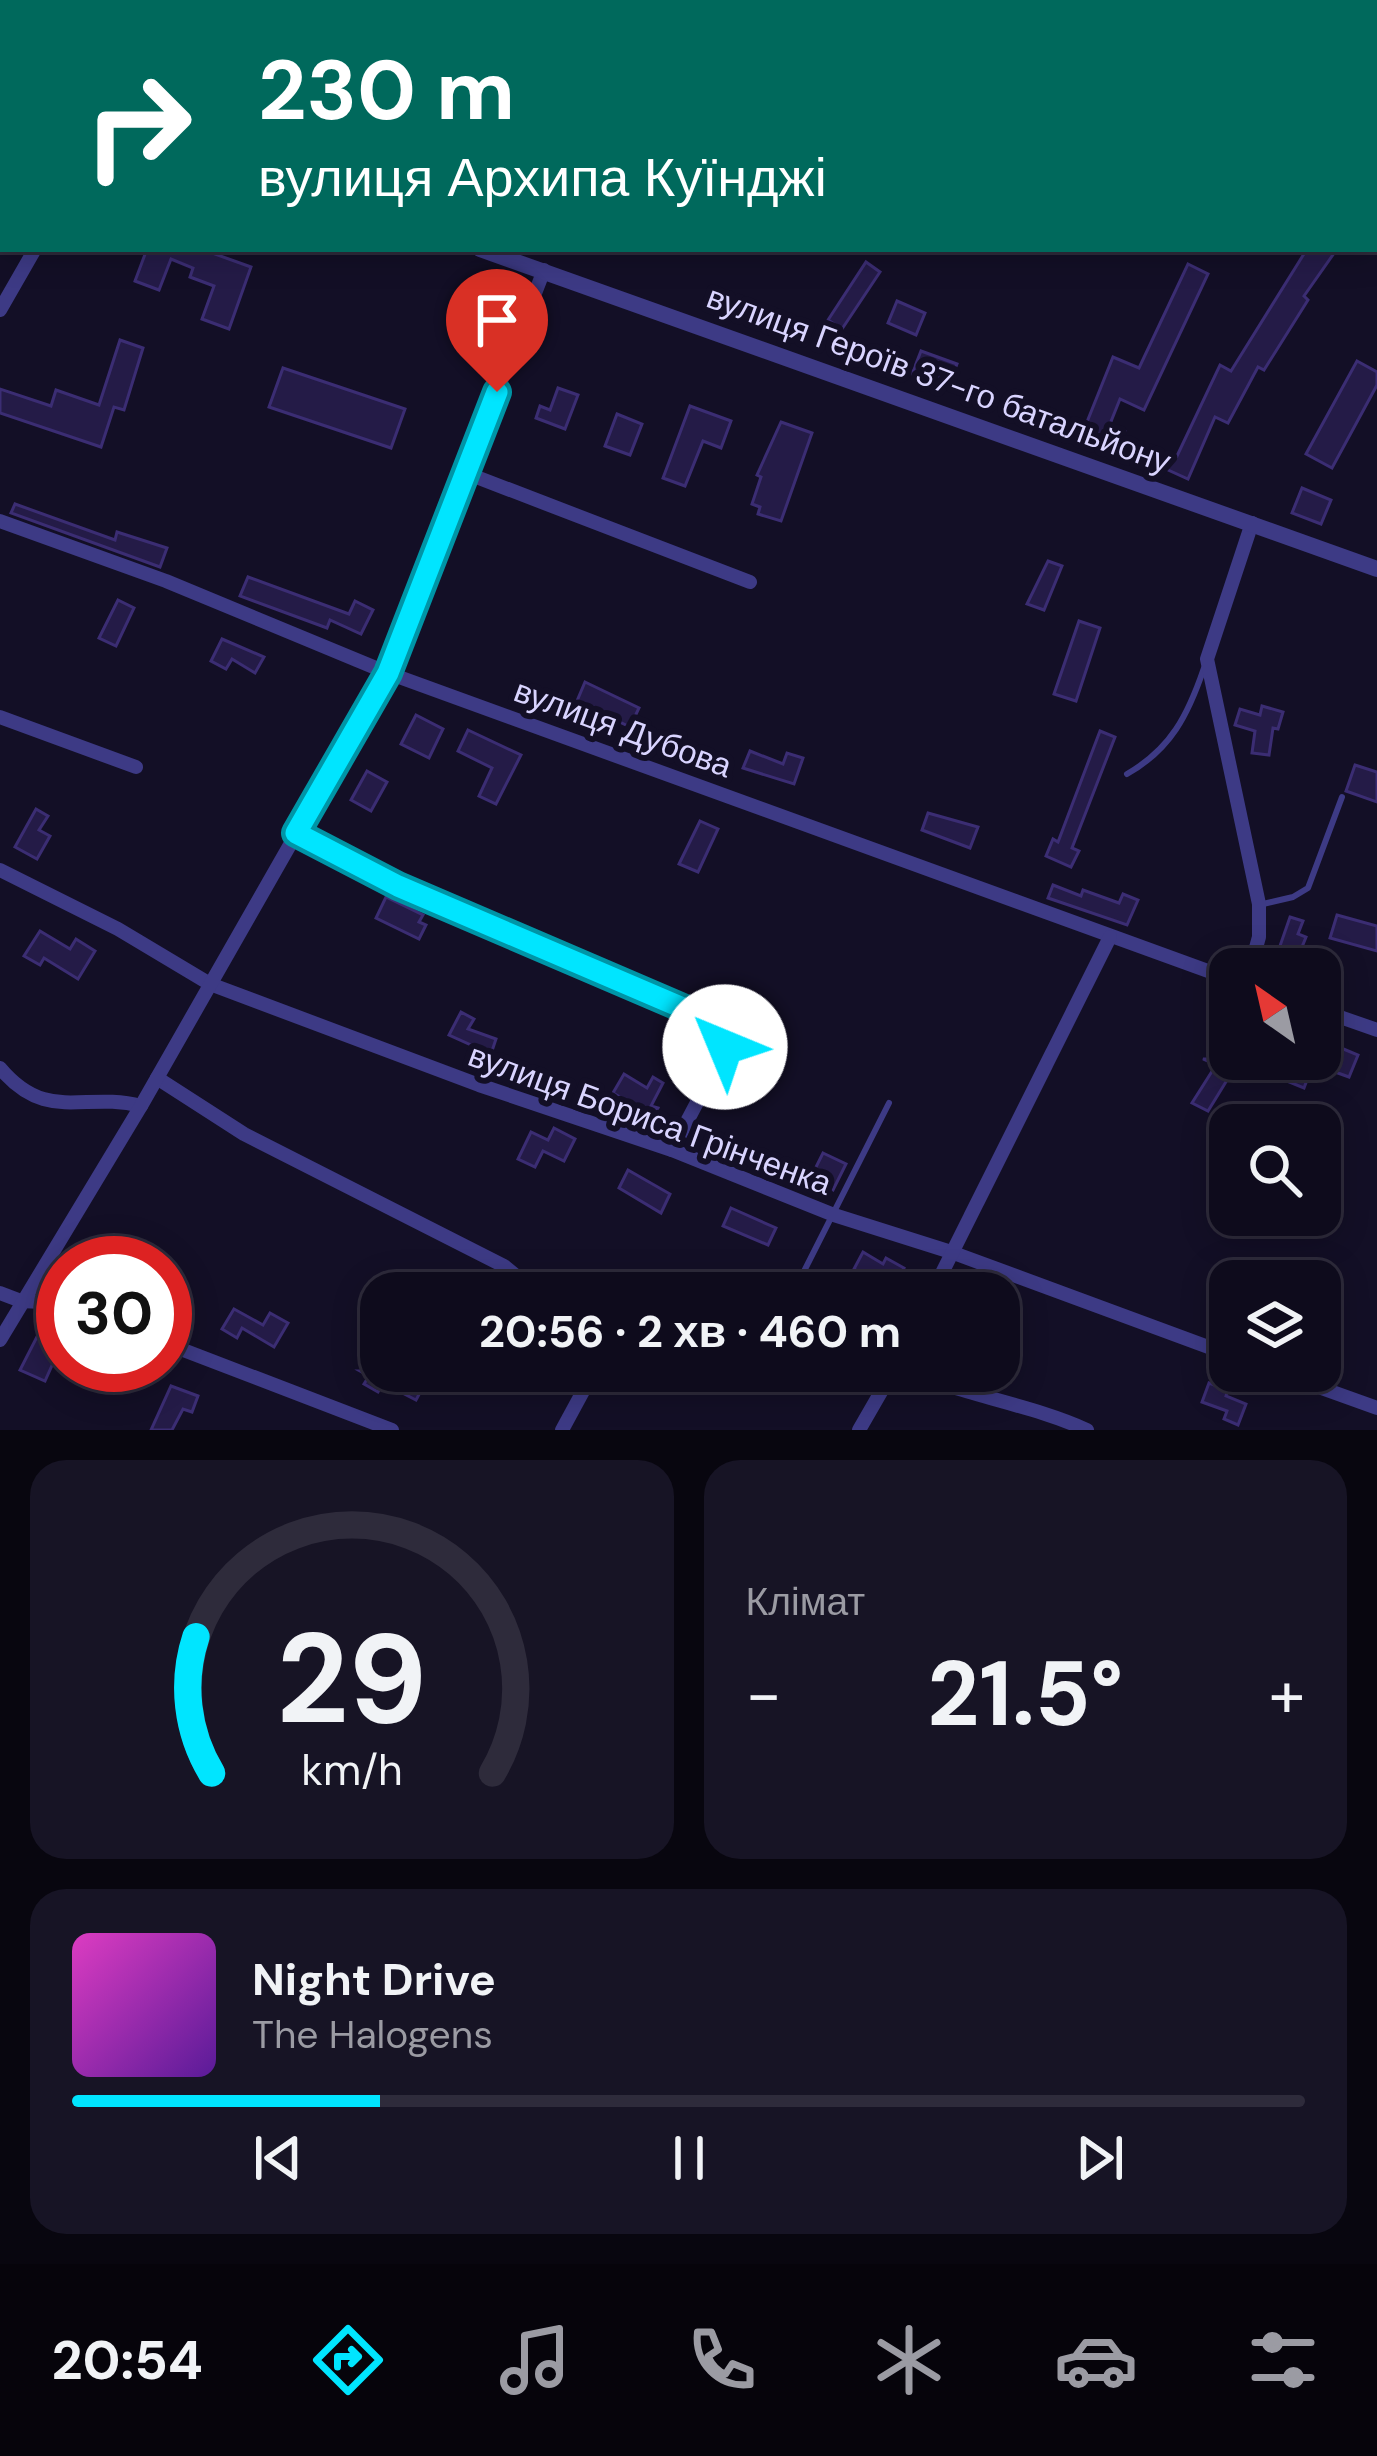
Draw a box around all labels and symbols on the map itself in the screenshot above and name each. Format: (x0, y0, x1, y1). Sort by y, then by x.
pin (446, 269, 548, 392)
street label: вулиця Героїв 37-го батальйону (701, 275, 1177, 483)
street label: вулиця Дубова (508, 669, 738, 788)
north arrow (1209, 948, 1341, 1080)
position arrow (662, 984, 788, 1110)
street label: вулиця Бориса Грінченка (462, 1033, 838, 1205)
speed limit sign: 30 (36, 1236, 192, 1392)

